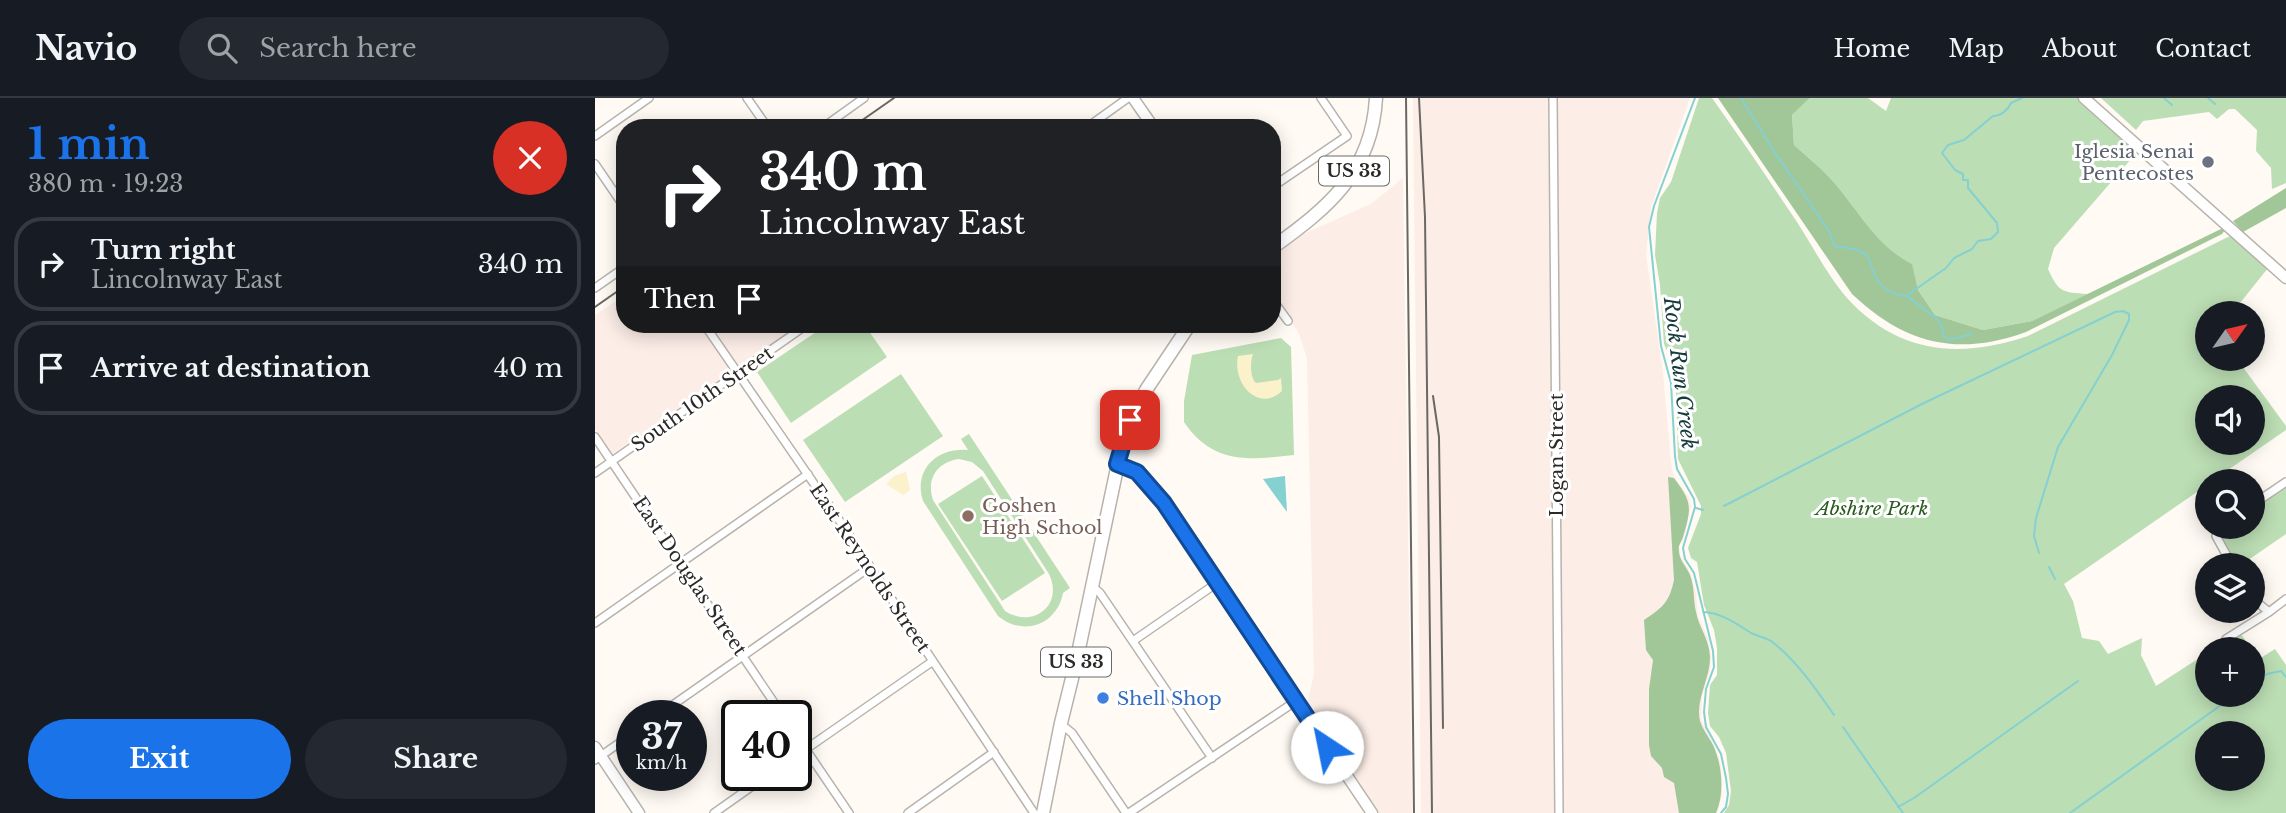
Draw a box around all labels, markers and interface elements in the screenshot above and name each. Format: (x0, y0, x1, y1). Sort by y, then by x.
search box (179, 17, 669, 80)
text: Navio (35, 28, 137, 69)
icon: search (203, 29, 241, 67)
text: Search here (259, 32, 417, 64)
text: Home (1834, 34, 1910, 63)
text: Map (1948, 34, 2004, 63)
text: About (2042, 34, 2117, 63)
text: Contact (2155, 34, 2251, 63)
text: 1 min (28, 118, 150, 170)
button: close (493, 121, 567, 195)
place label: Iglesia Senai Pentecostes (2074, 140, 2195, 185)
text: 340 m (759, 142, 927, 203)
icon: right (644, 147, 735, 238)
marker: Iglesia Senai Pentecostes (2200, 154, 2216, 170)
road number: US 33 (1319, 156, 1389, 186)
text: 380 m · 19:23 (28, 170, 184, 198)
text: Lincolnway East (759, 203, 1025, 243)
text: Turn right (91, 234, 236, 266)
icon: right (32, 245, 70, 283)
text: 340 m (478, 248, 563, 280)
text: Lincolnway East (91, 266, 282, 294)
icon: arrive (730, 280, 768, 318)
text: Then (644, 283, 716, 315)
water label: Rock Run Creek (1658, 294, 1702, 451)
north arrow (2195, 301, 2265, 371)
map controls (2195, 301, 2265, 791)
street label: South 10th Street (627, 341, 778, 457)
icon: arrive (32, 349, 70, 387)
text: Arrive at destination (91, 352, 371, 384)
text: 40 m (494, 352, 563, 384)
button: sound (2195, 385, 2265, 455)
pin (1100, 390, 1160, 450)
street label: Logan Street (1545, 392, 1568, 517)
icon: arrive (1111, 401, 1149, 439)
button: search (2195, 469, 2265, 539)
street label: East Reynolds Street (805, 479, 936, 658)
street label: East Douglas Street (628, 492, 752, 661)
place label: Goshen High School (982, 494, 1103, 539)
park label: Abshire Park (1813, 497, 1928, 520)
marker: Goshen High School (960, 508, 976, 524)
button: layers (2195, 553, 2265, 623)
button: + (2195, 637, 2265, 707)
road number: US 33 (1041, 648, 1111, 676)
place label: Shell Shop (1117, 687, 1222, 710)
marker: Shell Shop (1095, 690, 1111, 706)
speed limit sign: 40 (721, 700, 812, 791)
position arrow (1290, 710, 1364, 784)
text: 37 (641, 715, 682, 758)
button: Exit (28, 719, 291, 799)
button: Share (305, 719, 567, 799)
button: − (2195, 721, 2265, 791)
text: km/h (636, 752, 687, 774)

